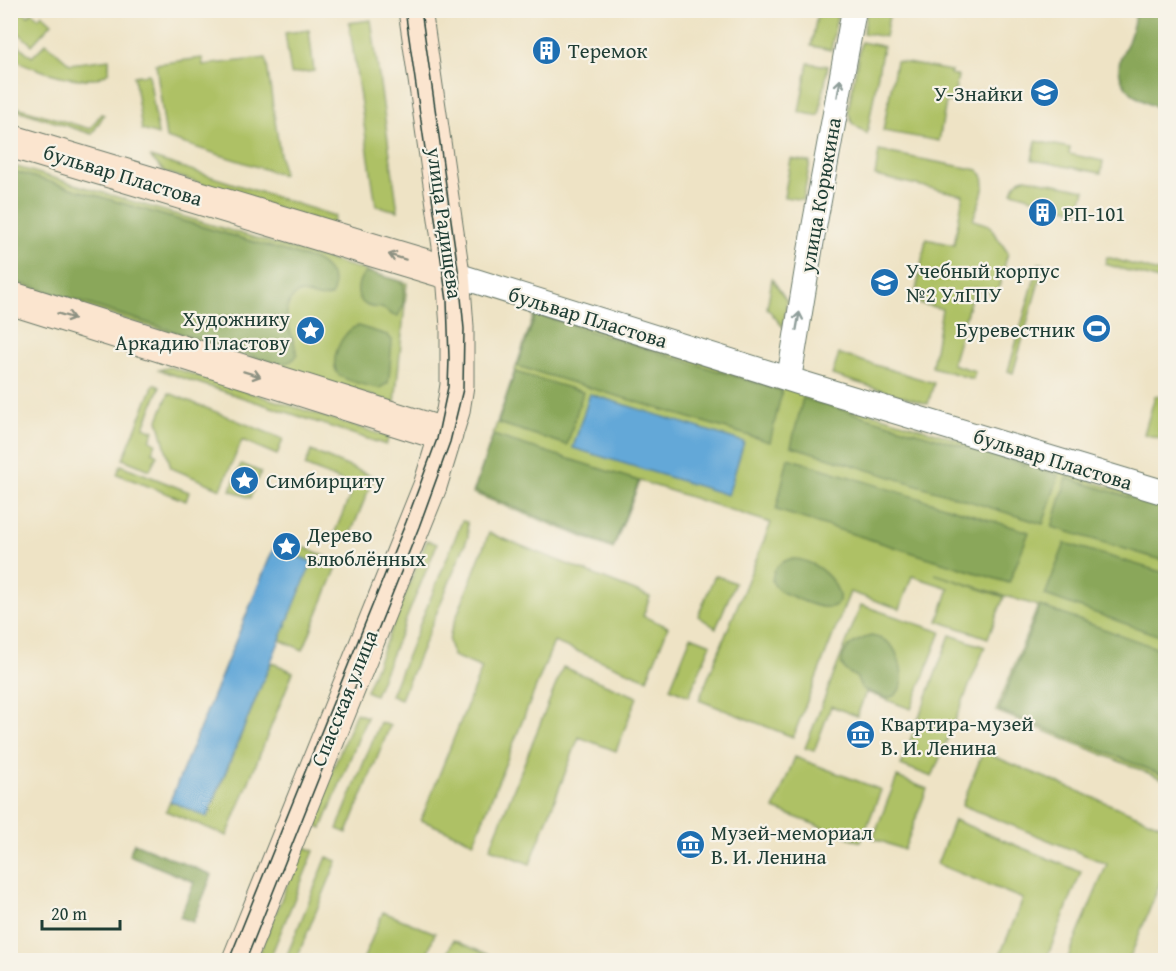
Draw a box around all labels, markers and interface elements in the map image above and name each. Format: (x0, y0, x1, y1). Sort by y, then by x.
building icon: Теремок (531, 34, 563, 66)
place label: Теремок (568, 35, 648, 66)
school or university icon: У-Знайки (1028, 77, 1060, 109)
place label: У-Знайки (934, 78, 1023, 109)
one-way arrow (834, 79, 845, 98)
street label: улица Корюкина (791, 115, 849, 276)
street label: бульвар Пластова (40, 136, 206, 214)
street label: улица Радищева (419, 144, 471, 301)
building icon: РП-101 (1026, 197, 1058, 229)
place label: РП-101 (1063, 198, 1125, 229)
one-way arrow (388, 251, 407, 262)
place label: Учебный корпус №2 УлГПУ (906, 255, 1060, 310)
school or university icon: Учебный корпус №2 УлГПУ (869, 266, 901, 298)
street label: бульвар Пластова (505, 278, 671, 356)
place label: Художнику Аркадию Пластову (115, 303, 290, 358)
one-way arrow (56, 311, 75, 322)
one-way arrow (793, 312, 804, 332)
sports icon: Буревестник (1080, 313, 1112, 345)
place icon: Художнику Аркадию Пластову (295, 314, 327, 346)
place label: Буревестник (956, 314, 1075, 345)
one-way arrow (242, 369, 261, 380)
street label: бульвар Пластова (970, 420, 1136, 498)
place icon: Симбирциту (229, 464, 261, 496)
place label: Симбирциту (266, 465, 385, 496)
place label: Дерево влюблённых (306, 519, 426, 574)
place icon: Дерево влюблённых (270, 530, 302, 562)
street label: Спасская улица (303, 625, 385, 771)
place label: Квартира-музей В. И. Ленина (881, 708, 1034, 763)
museum icon: Квартира-музей В. И. Ленина (844, 719, 876, 751)
place label: Музей-мемориал В. И. Ленина (711, 817, 873, 872)
museum icon: Музей-мемориал В. И. Ленина (674, 828, 706, 860)
scale bar (42, 893, 120, 931)
text: 20 m (51, 900, 87, 927)

